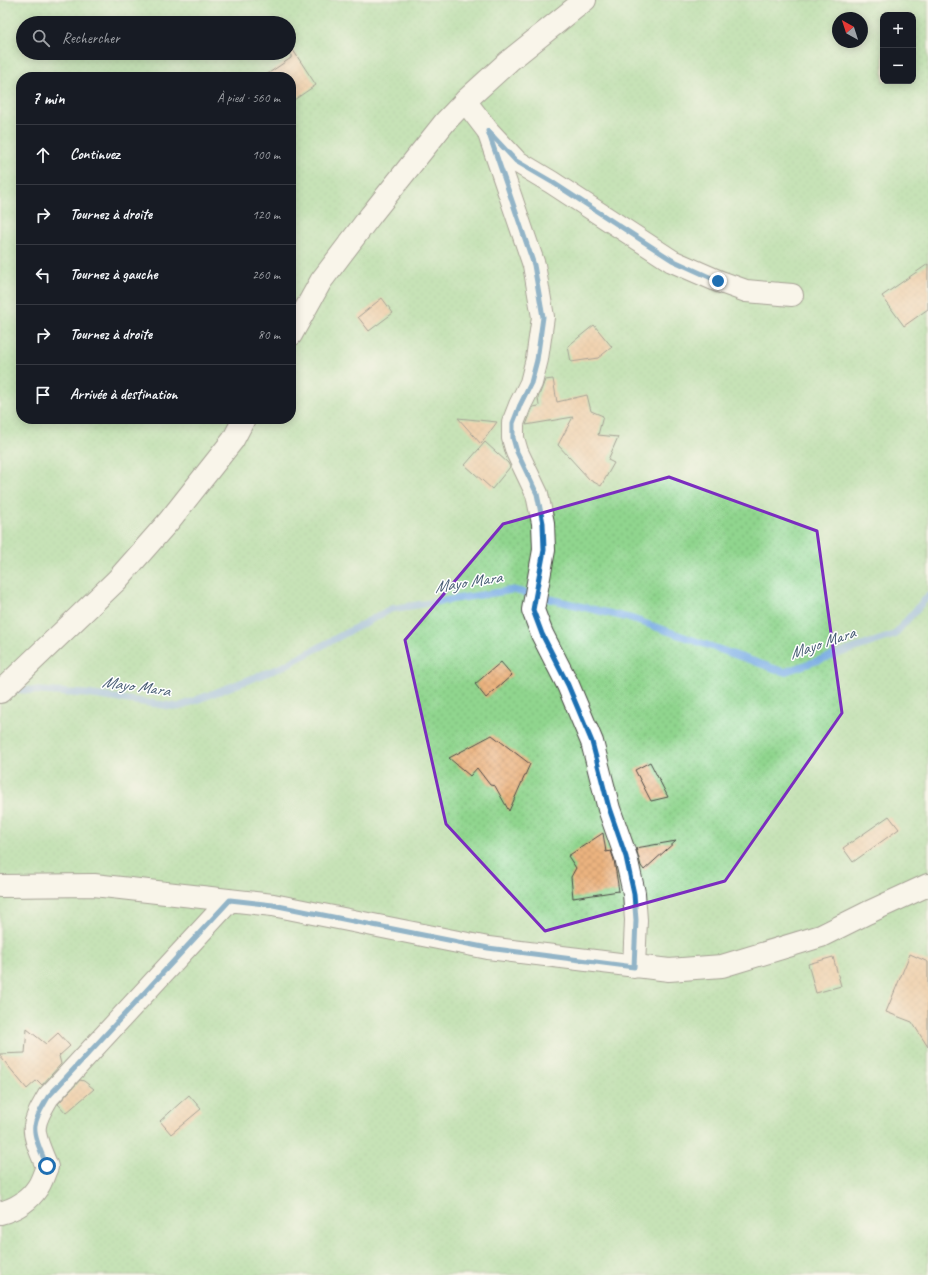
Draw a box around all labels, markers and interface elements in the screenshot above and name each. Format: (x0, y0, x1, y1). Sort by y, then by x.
north arrow (832, 12, 868, 48)
map controls (880, 12, 916, 84)
button: + (880, 12, 916, 48)
search box (16, 16, 296, 60)
icon: search (30, 27, 52, 49)
text: Rechercher (62, 29, 120, 48)
button: − (880, 48, 916, 84)
text: 7 min (32, 88, 65, 109)
text: À pied · 560 m (217, 90, 280, 106)
icon: ahead (32, 144, 54, 166)
text: Continuez (70, 145, 120, 164)
text: 100 m (252, 147, 280, 163)
icon: right (32, 204, 54, 226)
text: Tournez à droite (70, 205, 152, 224)
text: 120 m (252, 207, 280, 223)
icon: left (32, 264, 54, 286)
text: Tournez à gauche (70, 265, 157, 284)
text: 260 m (252, 267, 280, 283)
route end (709, 272, 727, 290)
icon: right (32, 324, 54, 346)
text: Tournez à droite (70, 325, 152, 344)
text: 80 m (258, 327, 280, 343)
icon: arrive (32, 384, 54, 406)
text: Arrivée à destination (70, 385, 178, 404)
water label: Mayo Mara (433, 566, 505, 598)
water label: Mayo Mara (786, 621, 859, 664)
water label: Mayo Mara (101, 671, 173, 701)
route start (38, 1157, 56, 1175)

